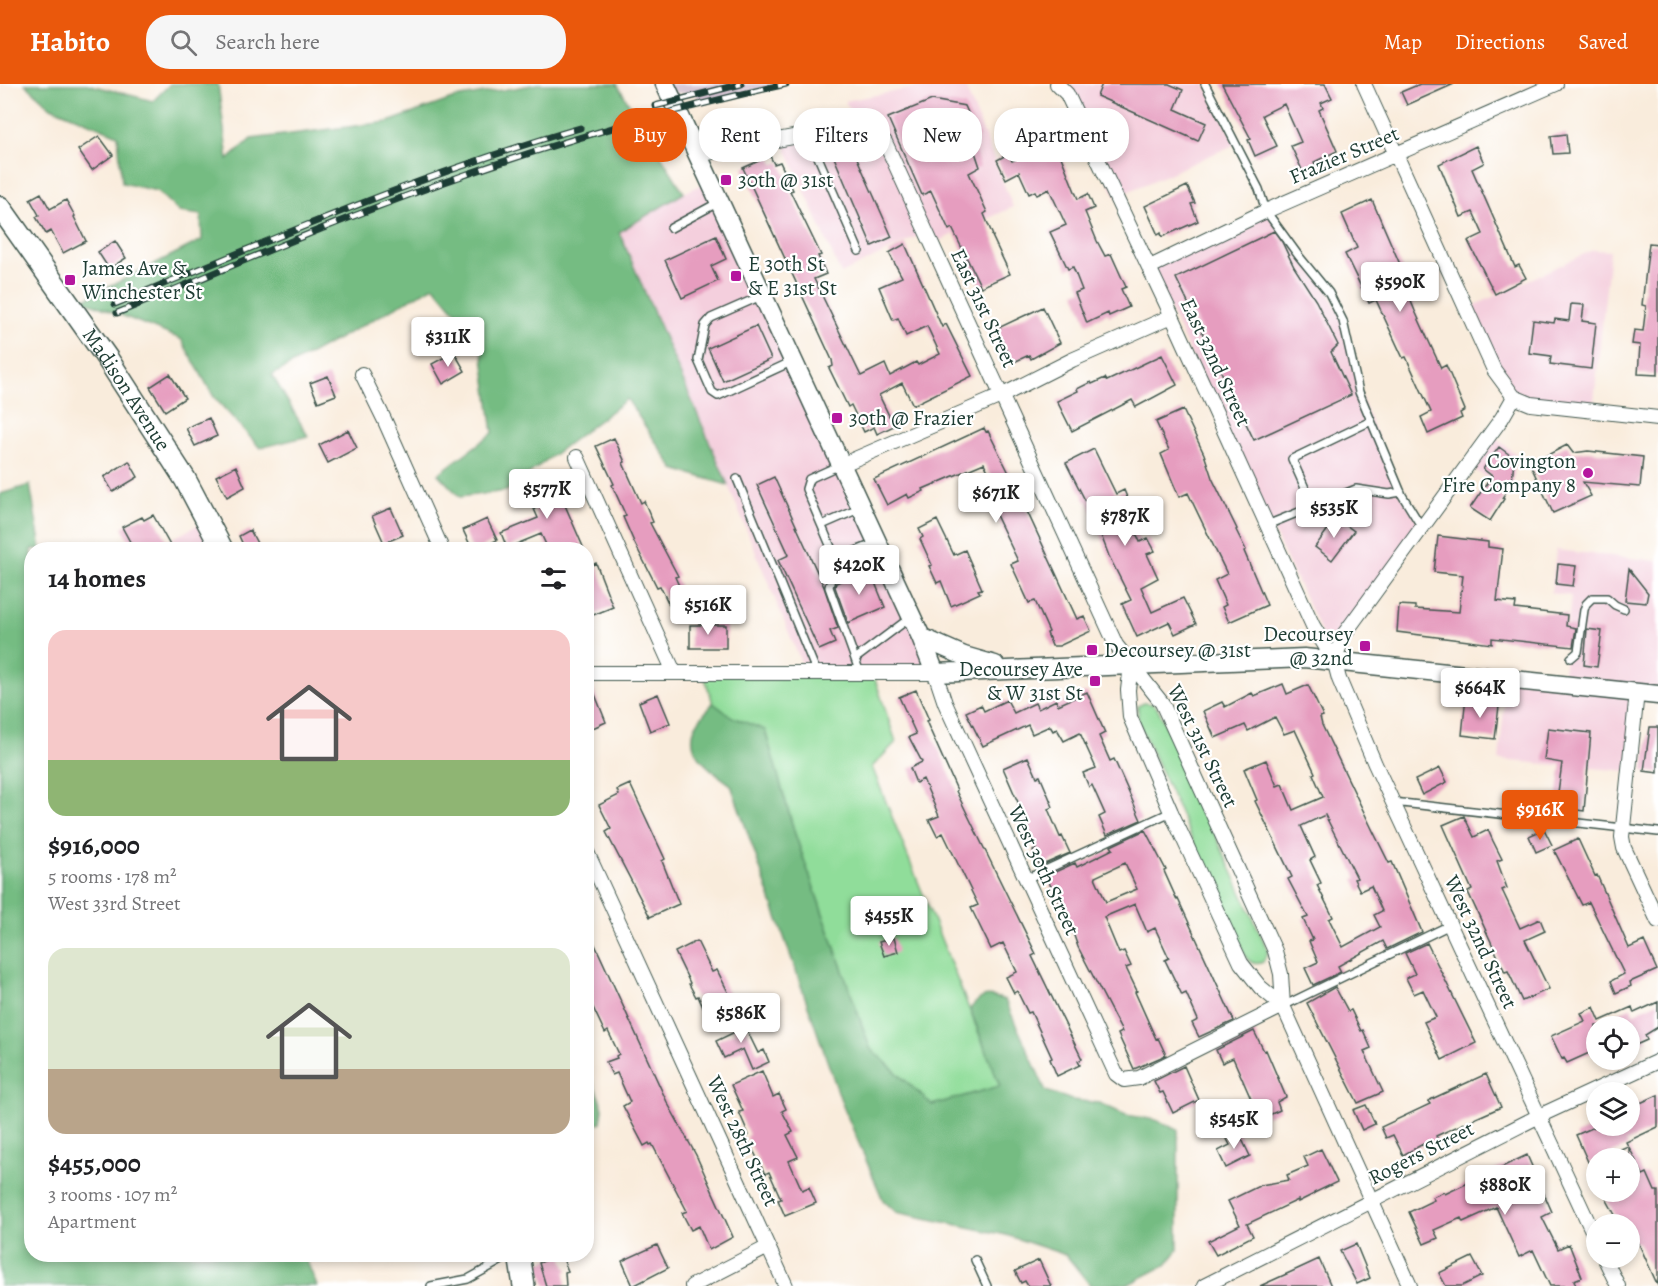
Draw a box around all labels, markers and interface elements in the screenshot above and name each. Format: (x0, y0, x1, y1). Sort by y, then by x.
search box (146, 15, 566, 69)
text: Habito (30, 23, 110, 61)
icon: search (167, 26, 200, 59)
text: Search here (215, 27, 320, 57)
text: Map (1384, 28, 1422, 56)
text: Directions (1455, 28, 1545, 56)
text: Saved (1578, 28, 1628, 56)
chip: Buy (612, 108, 687, 162)
chip: Rent (699, 108, 781, 162)
chip: Filters (793, 108, 890, 162)
chip: New (902, 108, 982, 162)
chip: Apartment (994, 108, 1129, 162)
street label: Frazier Street (1285, 119, 1403, 191)
place label: 30th @ 31st (738, 166, 833, 194)
marker: 30th @ 31st (719, 173, 733, 187)
street label: East 31st Street (944, 244, 1024, 372)
place label: E 30th St & E 31st St (748, 250, 837, 302)
place label: James Ave & Winchester St (81, 254, 203, 306)
pin: $590K (1358, 262, 1442, 313)
text: $590K (1375, 268, 1425, 295)
marker: E 30th St & E 31st St (729, 269, 743, 283)
marker: James Ave & Winchester St (63, 273, 77, 287)
street label: East 32nd Street (1174, 293, 1258, 431)
pin: $311K (406, 317, 490, 368)
street label: Madison Avenue (76, 322, 177, 456)
text: $311K (425, 323, 471, 350)
place label: 30th @ Frazier (849, 404, 974, 432)
marker: 30th @ Frazier (830, 411, 844, 425)
place label: Covington Fire Company 8 (1442, 447, 1576, 499)
marker: Covington Fire Company 8 (1581, 466, 1595, 480)
pin: $577K (505, 469, 589, 520)
pin: $671K (954, 473, 1038, 524)
text: $577K (523, 475, 571, 502)
text: $671K (972, 479, 1020, 506)
pin: $535K (1292, 488, 1376, 539)
text: $535K (1310, 494, 1358, 521)
pin: $787K (1083, 496, 1167, 547)
text: $787K (1100, 502, 1150, 529)
pin: $420K (817, 545, 901, 596)
text: $420K (833, 551, 885, 578)
text: 14 homes (48, 561, 146, 596)
icon: filters (537, 562, 570, 595)
pin: $516K (666, 585, 750, 636)
text: $516K (684, 591, 732, 618)
place label: Decoursey @ 32nd (1263, 620, 1354, 672)
place label: Decoursey @ 31st (1104, 636, 1251, 664)
marker: Decoursey @ 32nd (1358, 639, 1372, 653)
marker: Decoursey @ 31st (1085, 643, 1099, 657)
place label: Decoursey Ave & W 31st St (959, 655, 1083, 707)
pin: $664K (1438, 668, 1522, 719)
icon: home (255, 669, 363, 777)
marker: Decoursey Ave & W 31st St (1088, 674, 1102, 688)
text: $664K (1455, 674, 1505, 701)
street label: West 31st Street (1161, 679, 1245, 812)
pin: $916K (1498, 790, 1582, 841)
text: $916K (1516, 796, 1564, 823)
street label: West 30th Street (1001, 799, 1086, 940)
text: $916,000 (48, 828, 140, 863)
text: 5 rooms · 178 m² (48, 863, 177, 890)
street label: West 32nd Street (1437, 870, 1524, 1013)
text: West 33rd Street (48, 890, 181, 917)
pin: $455K (847, 896, 931, 947)
text: $455K (865, 902, 913, 929)
icon: home (255, 987, 363, 1095)
pin: $586K (699, 993, 783, 1044)
text: $586K (716, 999, 766, 1026)
map controls (1586, 1016, 1640, 1268)
button: locate (1586, 1016, 1640, 1070)
street label: West 28th Street (700, 1070, 786, 1211)
button: layers (1586, 1082, 1640, 1136)
pin: $545K (1192, 1099, 1276, 1150)
text: $545K (1210, 1105, 1258, 1132)
street label: Rogers Street (1363, 1114, 1479, 1192)
text: $455,000 (48, 1146, 141, 1181)
button: + (1586, 1148, 1640, 1202)
pin: $880K (1463, 1165, 1547, 1216)
text: $880K (1479, 1171, 1531, 1198)
text: 3 rooms · 107 m² (48, 1181, 177, 1208)
text: Apartment (48, 1208, 137, 1235)
button: − (1586, 1214, 1640, 1268)

